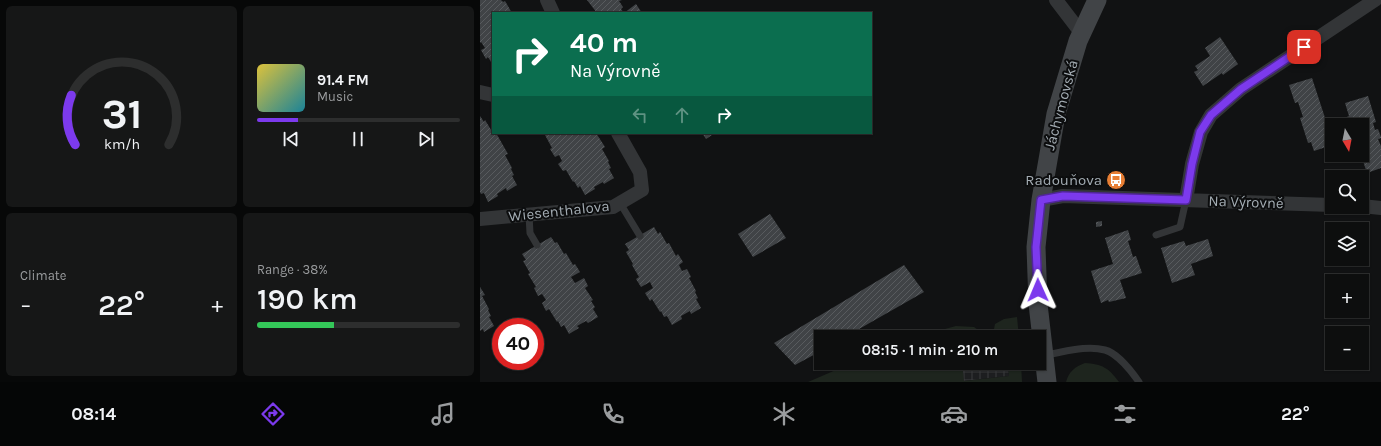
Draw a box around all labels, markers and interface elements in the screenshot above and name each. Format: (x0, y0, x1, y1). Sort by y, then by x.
text: 40 m (570, 26, 638, 59)
icon: right (504, 28, 556, 80)
pin (1287, 30, 1321, 64)
icon: arrive (1293, 36, 1315, 58)
street label: Jáchymovská (1040, 58, 1082, 152)
text: Na Výrovně (570, 60, 661, 82)
text: 91.4 FM (317, 71, 369, 89)
text: 31 (101, 89, 142, 137)
text: Music (317, 89, 353, 104)
icon: left (629, 104, 651, 126)
icon: ahead (671, 104, 693, 126)
icon: right (713, 104, 735, 126)
north arrow (1325, 118, 1369, 162)
map controls (1325, 118, 1369, 370)
icon: previous (280, 128, 302, 150)
icon: pause (347, 128, 369, 150)
icon: next (415, 128, 437, 150)
text: km/h (103, 135, 140, 152)
bus stop icon: Radouňova (1105, 169, 1127, 191)
button: search (1325, 170, 1369, 214)
place label: Radouňova (1025, 171, 1102, 189)
street label: Na Výrovně (1208, 192, 1284, 212)
street label: Wiesenthalova (508, 197, 610, 225)
button: layers (1325, 222, 1369, 266)
text: Range · 38% (257, 262, 328, 277)
text: Climate (20, 268, 66, 283)
position arrow (1017, 269, 1059, 311)
button: + (1325, 274, 1369, 318)
text: 190 km (257, 281, 358, 317)
text: 22° (98, 287, 145, 323)
text: − (20, 292, 32, 318)
text: + (211, 292, 223, 318)
speed limit sign: 40 (492, 318, 544, 370)
button: − (1325, 326, 1369, 370)
text: 08:15 · 1 min · 210 m (862, 341, 998, 359)
icon: directions (259, 400, 287, 428)
icon: music (429, 400, 457, 428)
icon: phone (599, 400, 627, 428)
icon: climate (770, 400, 798, 428)
icon: car (940, 400, 968, 428)
icon: filters (1111, 400, 1139, 428)
text: 08:14 (71, 403, 116, 425)
text: 22° (1281, 403, 1310, 425)

